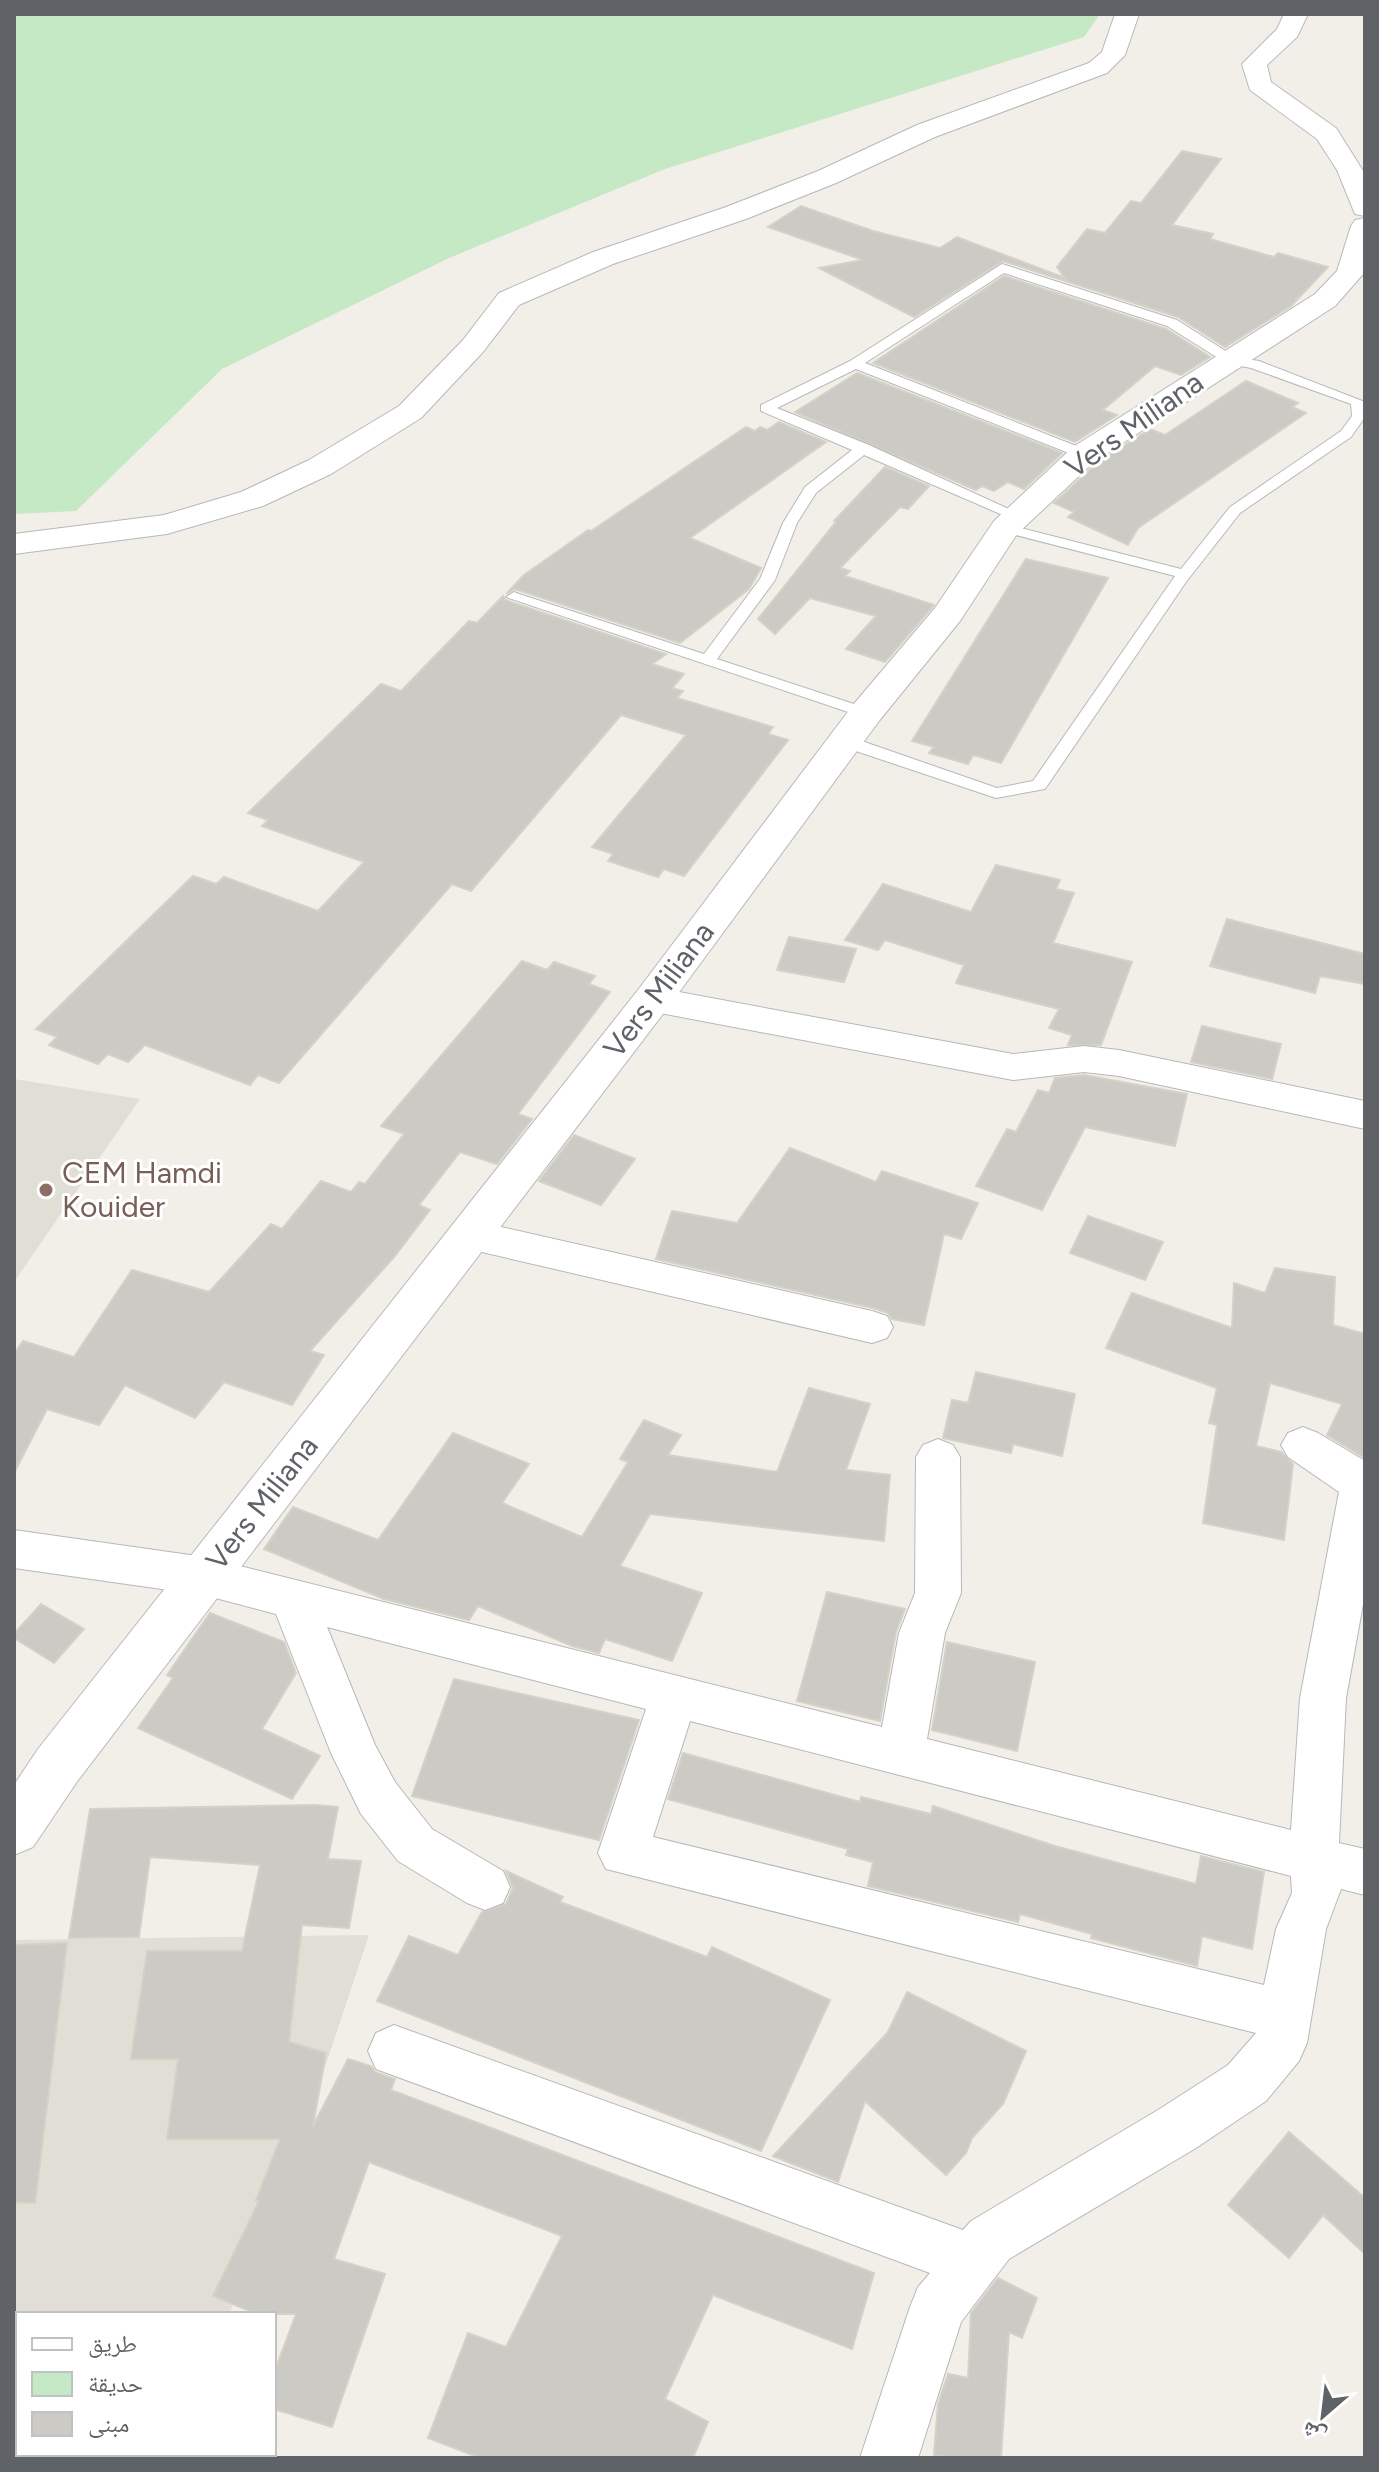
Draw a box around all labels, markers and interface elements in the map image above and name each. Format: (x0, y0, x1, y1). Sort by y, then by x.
street label: Vers Miliana (1057, 363, 1210, 486)
street label: Vers Miliana (595, 914, 722, 1065)
place label: CEM Hamdi Kouider (62, 1154, 222, 1225)
marker: CEM Hamdi Kouider (37, 1181, 55, 1199)
street label: Vers Miliana (198, 1428, 326, 1577)
legend (16, 2312, 276, 2456)
text: طريق (88, 2329, 137, 2358)
text: حديقة (88, 2369, 143, 2398)
north arrow (1283, 2376, 1363, 2456)
text: مبنى (88, 2409, 129, 2438)
text: ش (1297, 2416, 1330, 2451)

